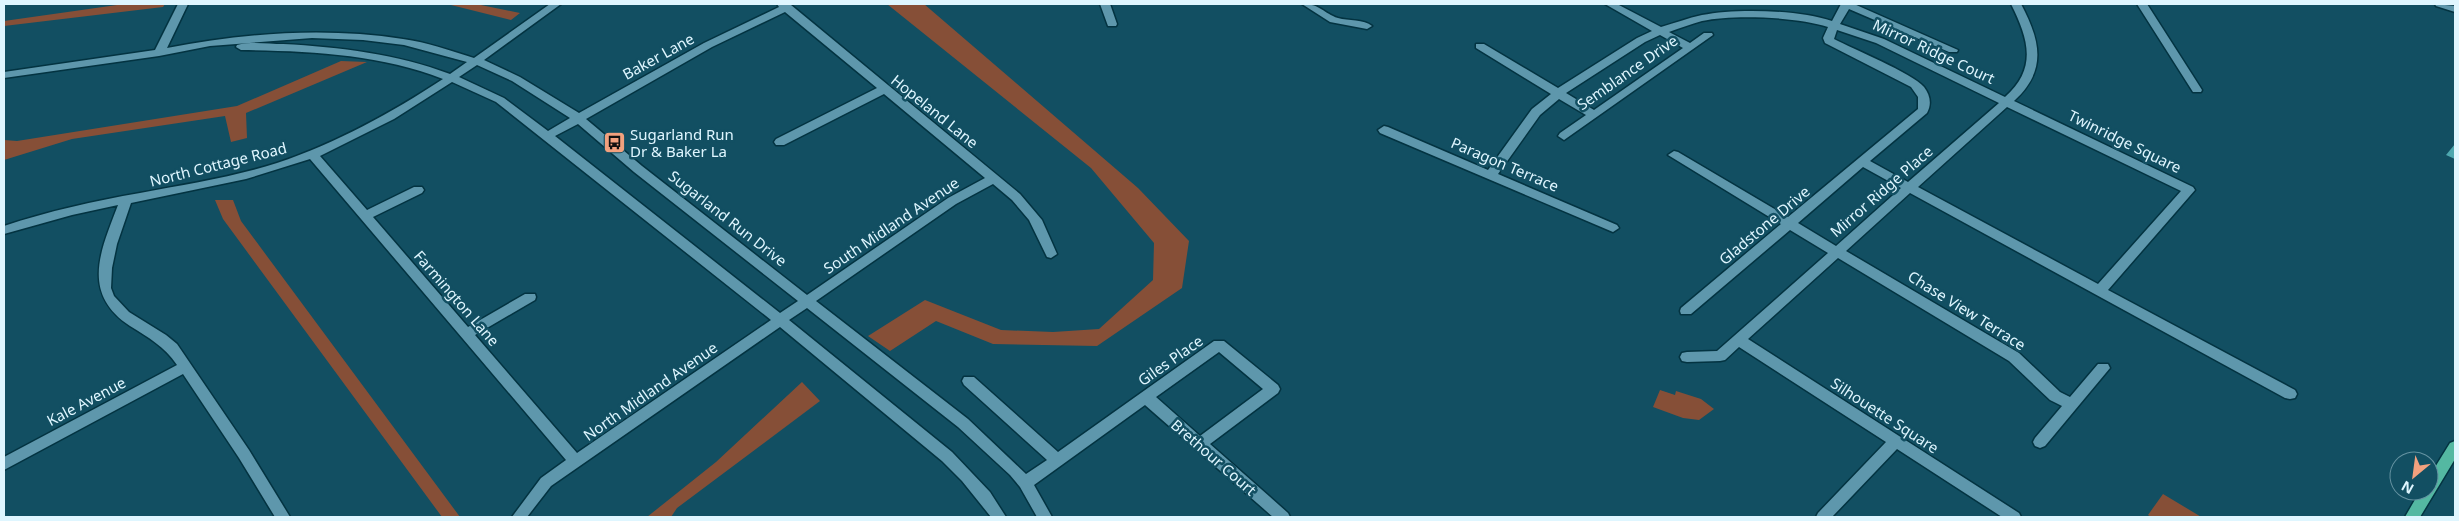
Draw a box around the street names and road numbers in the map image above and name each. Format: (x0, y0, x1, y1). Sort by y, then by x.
street label: Mirror Ridge Court (1870, 14, 1999, 88)
street label: Baker Lane (619, 28, 697, 84)
street label: Semblance Drive (1573, 30, 1681, 114)
street label: Hopeland Lane (887, 70, 983, 152)
street label: Twinridge Square (2065, 105, 2185, 177)
street label: Paragon Terrace (1448, 132, 1562, 196)
street label: North Cottage Road (147, 137, 289, 191)
street label: Mirror Ridge Place (1825, 141, 1937, 241)
street label: Sugarland Run Drive (665, 166, 791, 270)
street label: South Midland Avenue (819, 172, 963, 278)
street label: Gladstone Drive (1714, 181, 1814, 269)
street label: Farmington Lane (410, 246, 504, 350)
street label: Chase View Terrace (1904, 266, 2030, 354)
street label: Giles Place (1133, 330, 1207, 390)
street label: North Midland Avenue (579, 337, 721, 445)
street label: Kale Avenue (43, 372, 129, 430)
street label: Silhouette Square (1827, 373, 1943, 457)
street label: Brethour Court (1167, 414, 1261, 500)

